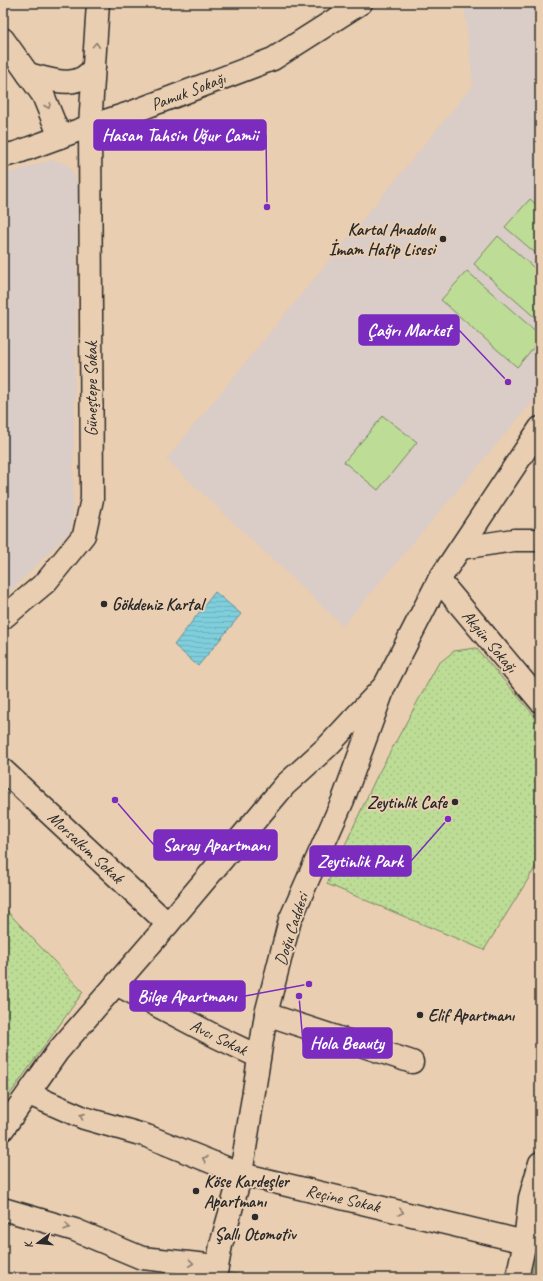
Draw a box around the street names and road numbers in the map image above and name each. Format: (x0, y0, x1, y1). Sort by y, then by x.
street label: Pamuk Sokağı (148, 67, 229, 115)
street label: Güneştepe Sokak (81, 340, 102, 436)
street label: Akgün Sokağı (457, 606, 522, 677)
street label: Morsalkım Sokak (43, 807, 129, 889)
street label: Doğu Caddesi (270, 888, 314, 968)
street label: Avcı Sokak (187, 1015, 252, 1061)
street label: Reçine Sokak (304, 1180, 384, 1218)

